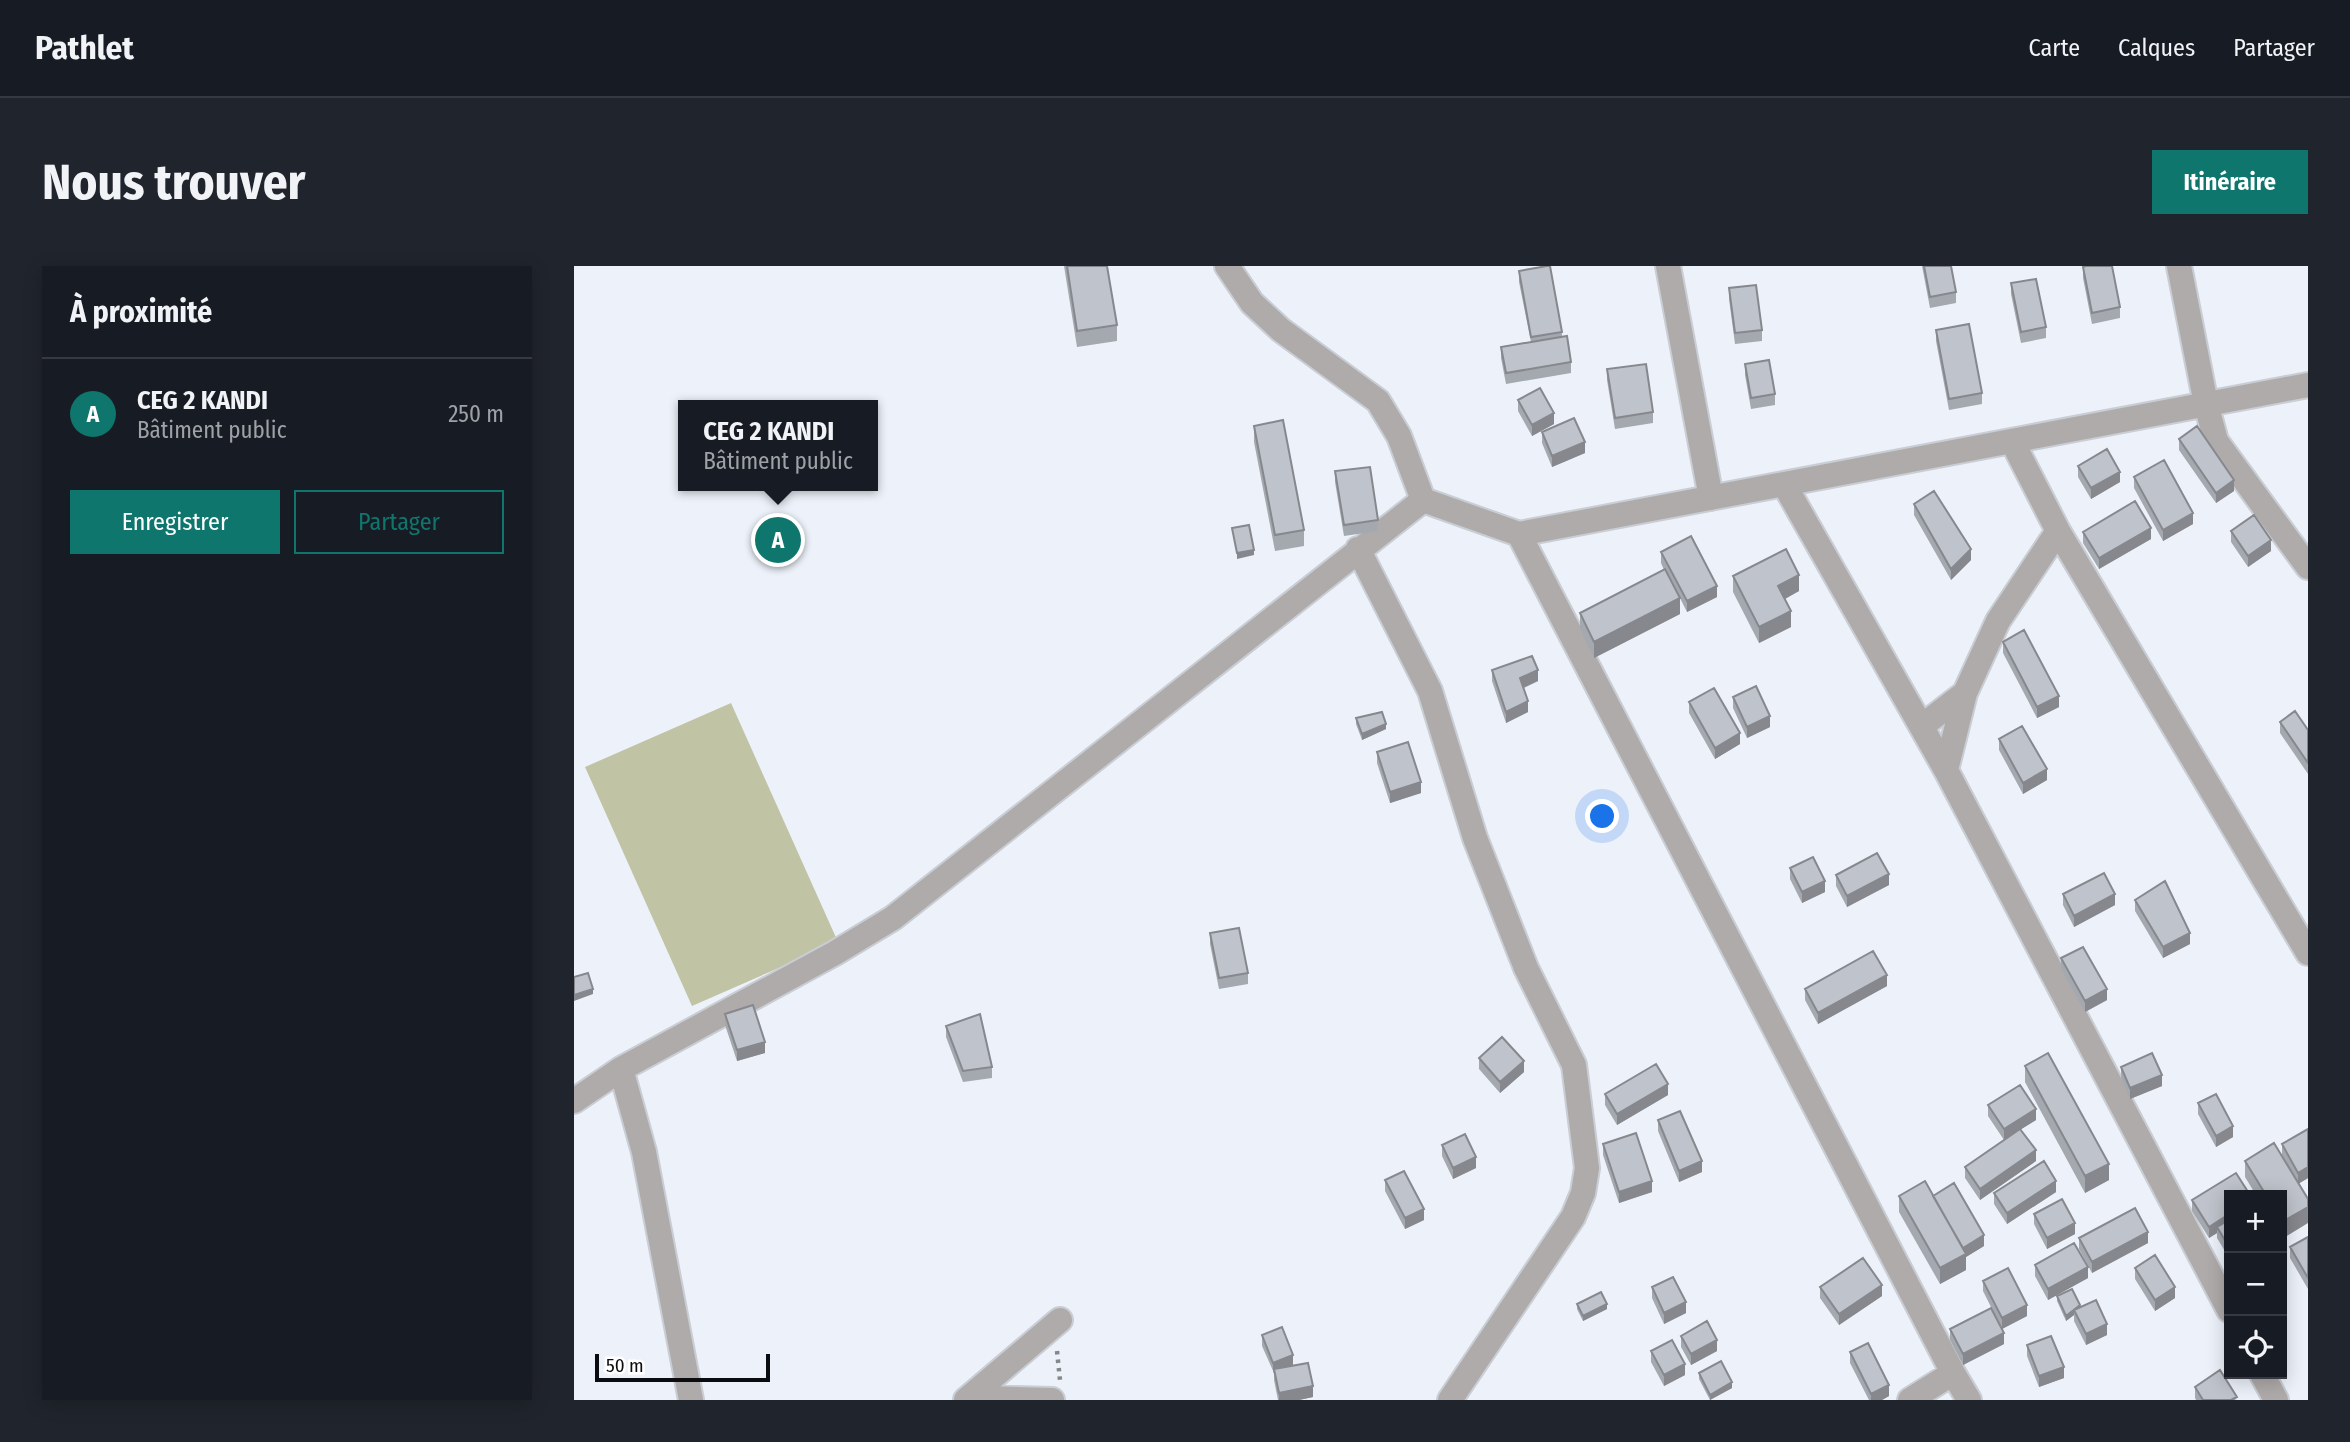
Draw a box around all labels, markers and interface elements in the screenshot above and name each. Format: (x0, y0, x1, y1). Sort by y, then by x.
text: Pathlet (35, 28, 134, 68)
text: Carte (2029, 34, 2080, 62)
text: Calques (2118, 34, 2195, 62)
text: Partager (2233, 34, 2315, 62)
button: Itinéraire (2152, 150, 2308, 214)
text: Nous trouver (42, 153, 305, 212)
text: À proximité (70, 294, 212, 330)
text: CEG 2 KANDI (137, 385, 268, 416)
text: A (87, 400, 99, 428)
text: 250 m (448, 400, 504, 428)
popup (678, 400, 878, 491)
text: Bâtiment public (137, 416, 286, 444)
text: CEG 2 KANDI (703, 416, 834, 447)
text: Bâtiment public (703, 447, 853, 475)
button: Enregistrer (70, 490, 280, 554)
button: Partager (294, 490, 504, 554)
pin: A (755, 514, 801, 566)
your location (1585, 799, 1619, 833)
map controls (2224, 1190, 2287, 1379)
button: + (2224, 1190, 2287, 1253)
button: − (2224, 1253, 2287, 1316)
button: locate (2224, 1316, 2287, 1379)
scale bar (595, 1351, 770, 1383)
text: 50 m (606, 1354, 644, 1377)

